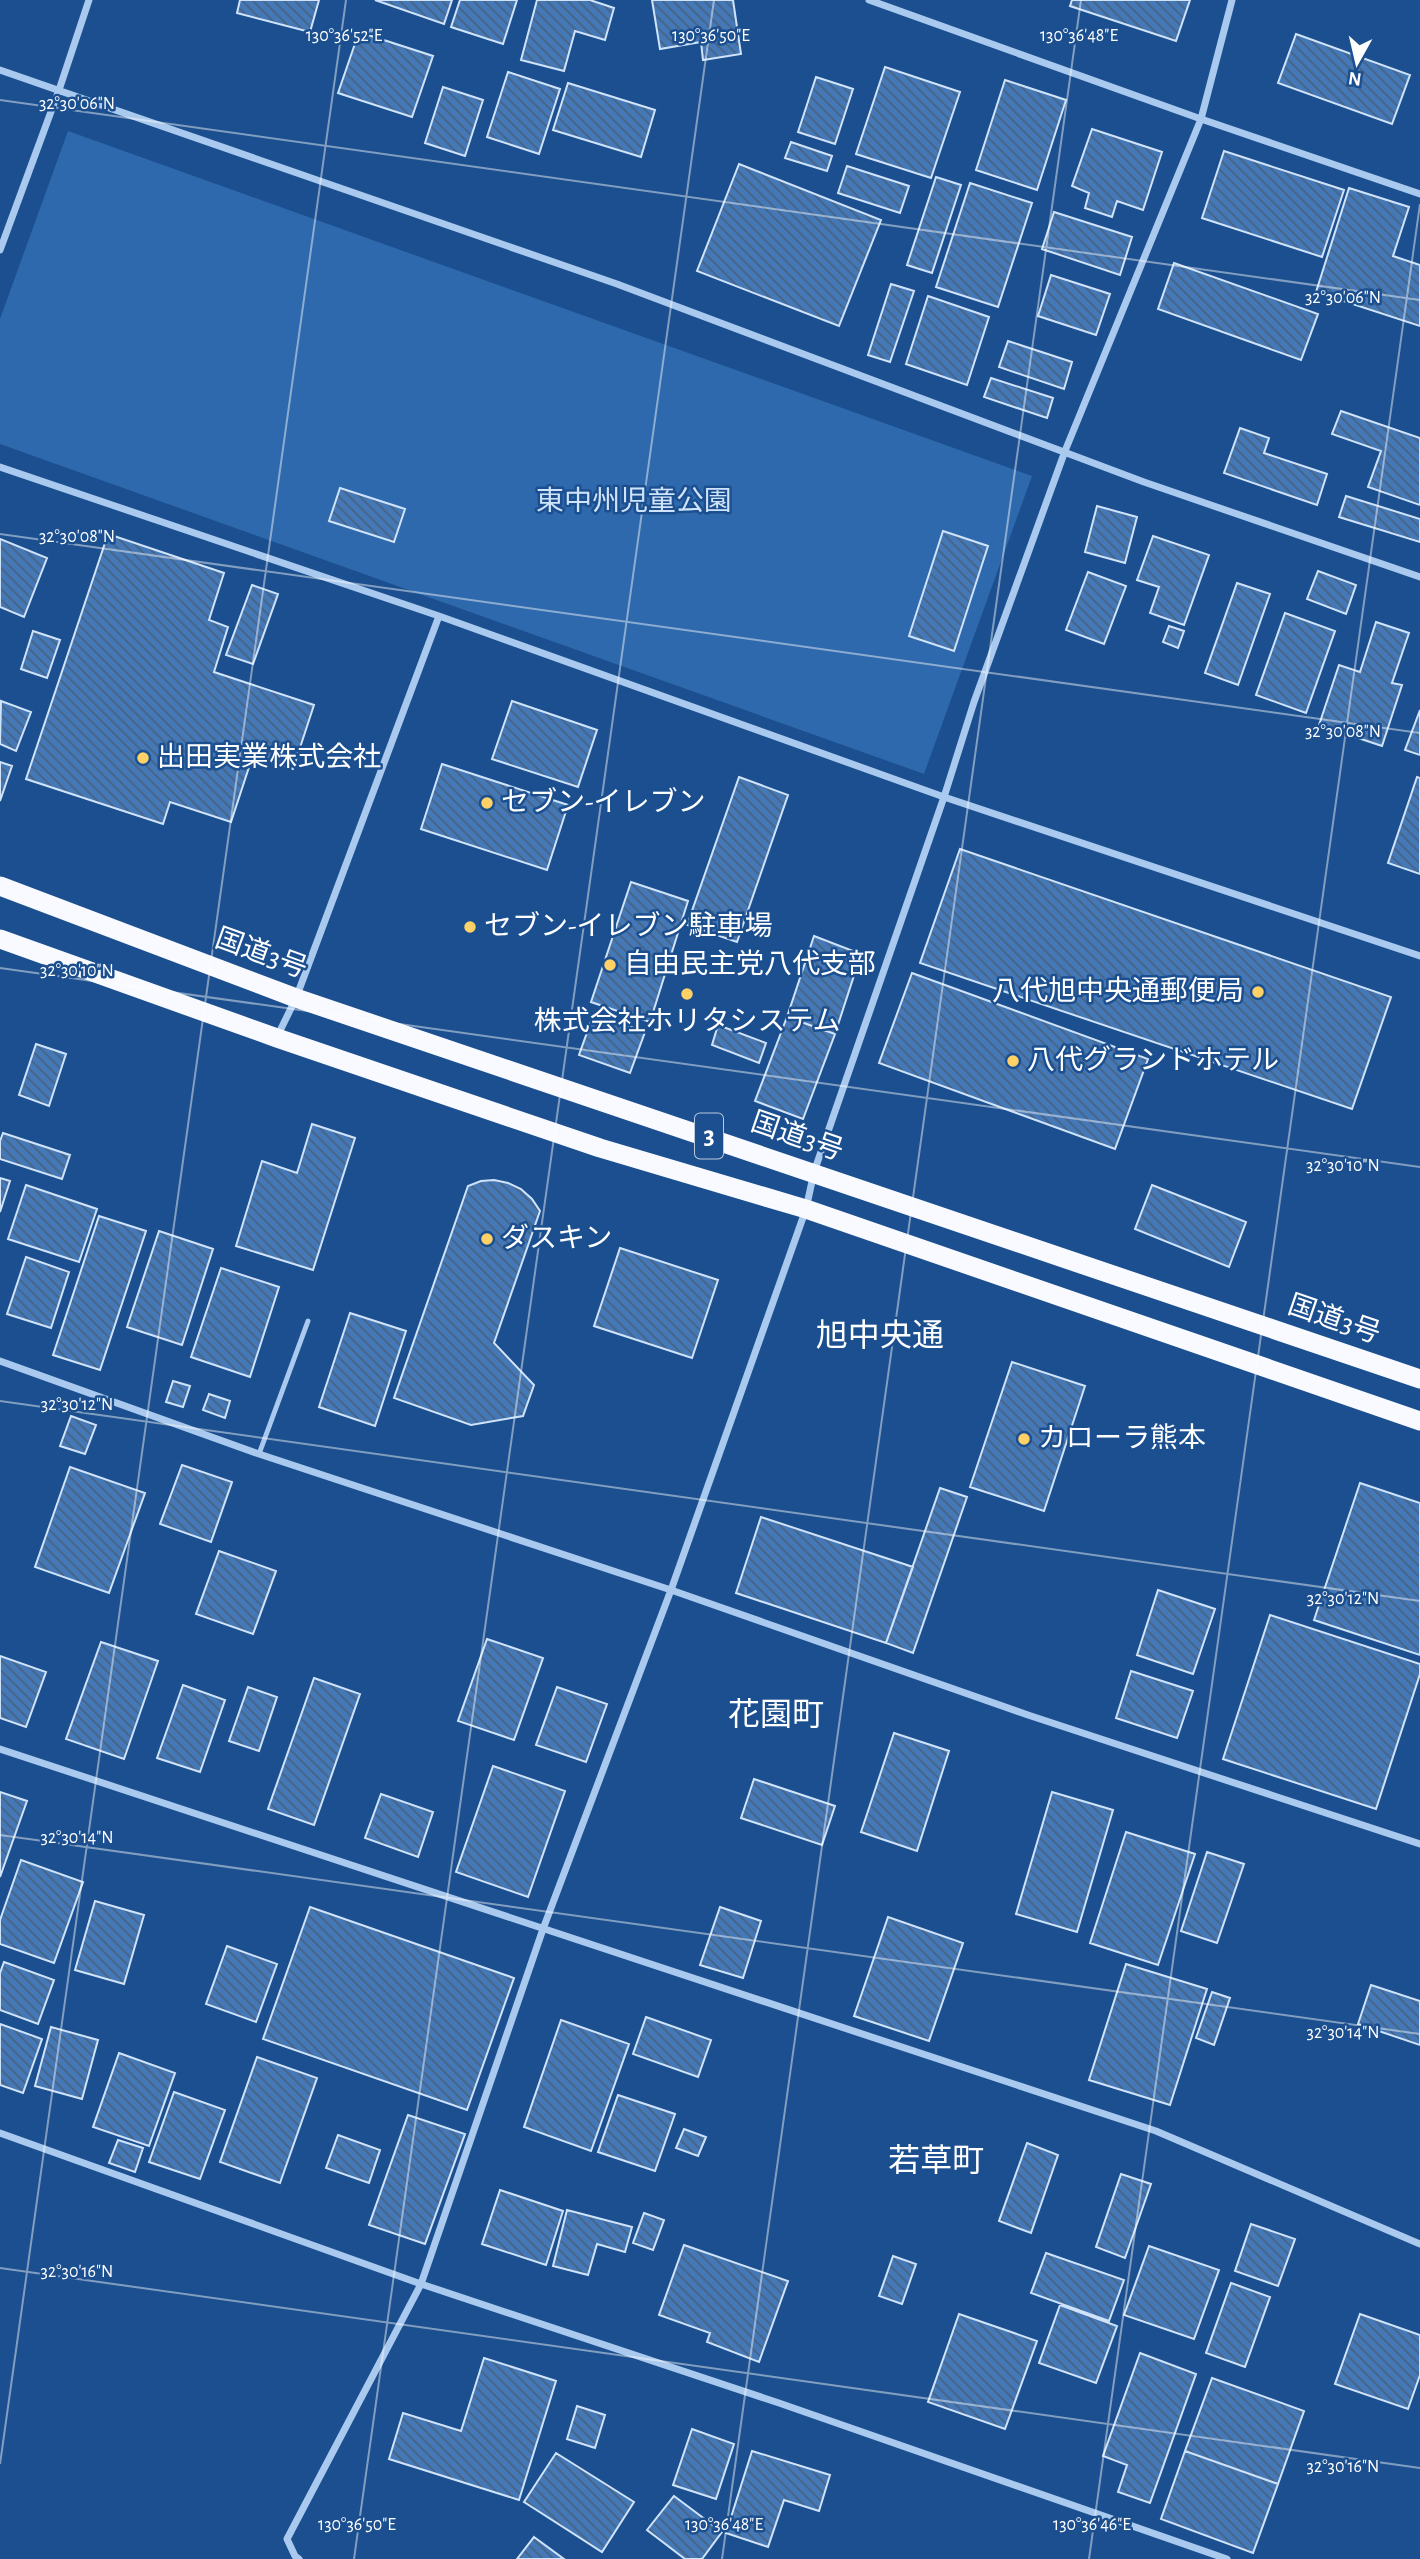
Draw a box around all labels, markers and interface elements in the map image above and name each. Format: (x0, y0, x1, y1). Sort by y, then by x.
text: 130°36'52"E (306, 27, 383, 45)
text: 130°36'50"E (672, 27, 750, 45)
text: 130°36'48"E (1040, 27, 1118, 45)
north arrow (1322, 28, 1392, 98)
text: N (1347, 68, 1363, 89)
text: 32°30'06"N (39, 95, 115, 113)
text: 32°30'06"N (1305, 289, 1381, 307)
park label: 東中州児童公園 (536, 486, 732, 516)
text: 32°30'08"N (39, 528, 115, 546)
text: 32°30'08"N (1305, 723, 1381, 741)
place label: 出田実業株式会社 (157, 742, 381, 772)
marker: 出田実業株式会社 (135, 750, 151, 766)
place label: セブン-イレブン (501, 787, 706, 817)
marker: セブン-イレブン (479, 795, 495, 811)
place label: セブン-イレブン駐車場 (484, 911, 773, 941)
marker: セブン-イレブン駐車場 (462, 919, 478, 935)
street label: 国道3号 (211, 923, 311, 983)
place label: 自由民主党八代支部 (624, 949, 876, 979)
marker: 自由民主党八代支部 (602, 957, 618, 973)
text: 32°30'10"N (40, 962, 114, 980)
place label: 八代旭中央通郵便局 (992, 976, 1244, 1006)
marker: 八代旭中央通郵便局 (1250, 984, 1266, 1000)
marker: 株式会社ホリタシステム (679, 986, 695, 1002)
place label: 株式会社ホリタシステム (533, 1006, 841, 1036)
place label: 八代グランドホテル (1027, 1045, 1279, 1075)
marker: 八代グランドホテル (1005, 1053, 1021, 1069)
street label: 国道3号 (747, 1106, 847, 1166)
road number: 3 (695, 1114, 723, 1158)
text: 32°30'10"N (1306, 1157, 1380, 1175)
place label: ダスキン (501, 1223, 612, 1253)
marker: ダスキン (479, 1231, 495, 1247)
street label: 国道3号 (1284, 1289, 1384, 1349)
district label: 旭中央通 (816, 1319, 944, 1352)
text: 32°30'12"N (41, 1396, 113, 1414)
place label: カローラ熊本 (1038, 1423, 1206, 1453)
marker: カローラ熊本 (1016, 1431, 1032, 1447)
text: 32°30'12"N (1307, 1590, 1379, 1608)
district label: 花園町 (728, 1698, 824, 1731)
text: 32°30'14"N (41, 1829, 113, 1847)
text: 32°30'14"N (1307, 2024, 1379, 2042)
district label: 若草町 (888, 2143, 984, 2177)
text: 32°30'16"N (41, 2263, 113, 2281)
text: 32°30'16"N (1307, 2458, 1379, 2476)
text: 130°36'50"E (318, 2516, 396, 2534)
text: 130°36'48"E (685, 2516, 763, 2534)
text: 130°36'46"E (1053, 2516, 1131, 2534)

